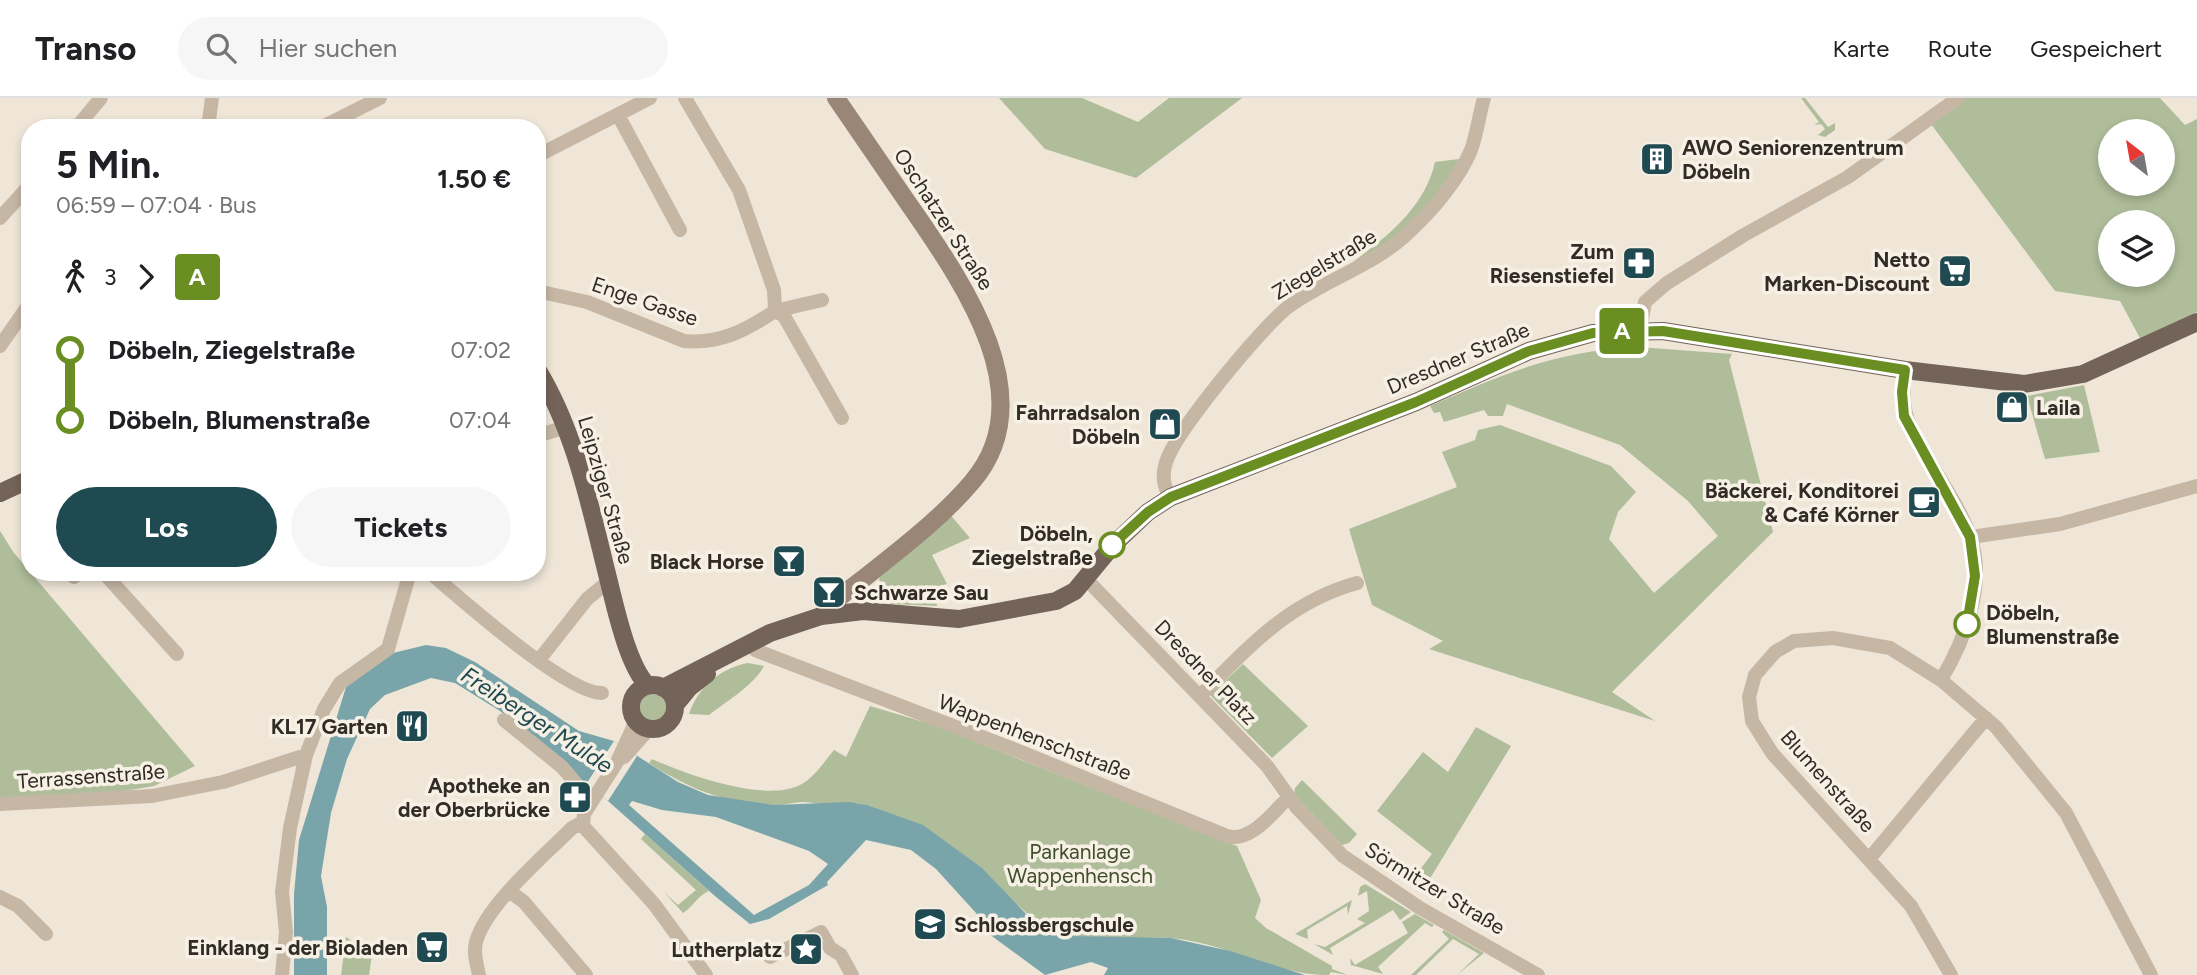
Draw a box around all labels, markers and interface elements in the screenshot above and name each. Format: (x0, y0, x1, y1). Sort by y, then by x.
search box (178, 17, 668, 80)
text: Transo (35, 29, 136, 68)
icon: search (202, 29, 240, 67)
text: Hier suchen (258, 32, 397, 64)
text: Karte (1833, 34, 1889, 63)
text: Route (1927, 34, 1992, 63)
text: Gespeichert (2030, 34, 2162, 63)
north arrow (2098, 119, 2175, 196)
map controls (2098, 119, 2175, 287)
place label: AWO Seniorenzentrum Döbeln (1682, 135, 1904, 184)
building icon: AWO Seniorenzentrum Döbeln (1638, 140, 1676, 178)
text: 5 Min. (56, 142, 161, 188)
street label: Oschatzer Straße (889, 143, 999, 295)
text: 1.50 € (437, 163, 511, 195)
text: 06:59 – 07:04 · Bus (56, 191, 257, 219)
button: layers (2098, 210, 2175, 287)
street label: Ziegelstraße (1267, 223, 1381, 305)
place label: Zum Riesenstiefel (1490, 239, 1614, 288)
pharmacy icon: Zum Riesenstiefel (1620, 244, 1658, 282)
place label: Netto Marken-Discount (1764, 247, 1930, 296)
supermarket icon: Netto Marken-Discount (1936, 252, 1974, 290)
icon: walk (56, 258, 94, 296)
icon: forward (127, 258, 165, 296)
text: A (189, 262, 206, 291)
text: 3 (104, 263, 117, 291)
street label: Enge Gasse (589, 271, 701, 331)
line badge: A (1599, 308, 1645, 354)
text: A (1613, 316, 1631, 345)
street label: Dresdner Straße (1383, 317, 1533, 399)
text: Döbeln, Ziegelstraße (108, 334, 355, 366)
text: 07:02 (450, 336, 511, 364)
shop icon: Laila (1993, 388, 2031, 426)
place label: Laila (2036, 395, 2080, 420)
place label: Fahrradsalon Döbeln (1015, 400, 1140, 449)
text: Döbeln, Blumenstraße (108, 404, 370, 436)
shop icon: Fahrradsalon Döbeln (1146, 405, 1184, 443)
text: 07:04 (449, 406, 511, 434)
street label: Leipziger Straße (573, 413, 639, 567)
place label: Bäckerei, Konditorei & Café Körner (1705, 478, 1899, 527)
cafe icon: Bäckerei, Konditorei & Café Körner (1905, 483, 1943, 521)
button: Los (56, 487, 277, 567)
button: Tickets (291, 487, 511, 567)
place label: Döbeln, Ziegelstraße (972, 521, 1093, 570)
marker: Döbeln, Ziegelstraße (1099, 532, 1125, 558)
bar icon: Black Horse (770, 542, 808, 580)
place label: Black Horse (650, 549, 764, 574)
bar icon: Schwarze Sau (810, 573, 848, 611)
place label: Schwarze Sau (854, 580, 989, 605)
place label: Döbeln, Blumenstraße (1986, 600, 2120, 649)
marker: Döbeln, Blumenstraße (1954, 611, 1980, 637)
street label: Dresdner Platz (1150, 614, 1262, 730)
water label: Freiberger Mulde (456, 661, 618, 780)
street label: Wappenhenschstraße (935, 689, 1135, 785)
restaurant icon: KL17 Garten (393, 707, 431, 745)
place label: KL17 Garten (271, 714, 388, 739)
street label: Blumenstraße (1776, 725, 1880, 837)
street label: Terrassenstraße (16, 758, 166, 794)
place label: Apotheke an der Oberbrücke (398, 773, 550, 822)
pharmacy icon: Apotheke an der Oberbrücke (556, 778, 594, 816)
street label: Sörmitzer Straße (1360, 836, 1510, 940)
park label: Parkanlage Wappenhensch (1007, 839, 1153, 888)
school or university icon: Schlossbergschule (911, 905, 949, 943)
place label: Schlossbergschule (954, 912, 1134, 937)
supermarket icon: Einklang - der Bioladen (413, 928, 451, 966)
place icon: Lutherplatz (787, 930, 825, 968)
place label: Einklang - der Bioladen (187, 935, 408, 960)
place label: Lutherplatz (671, 937, 782, 962)

